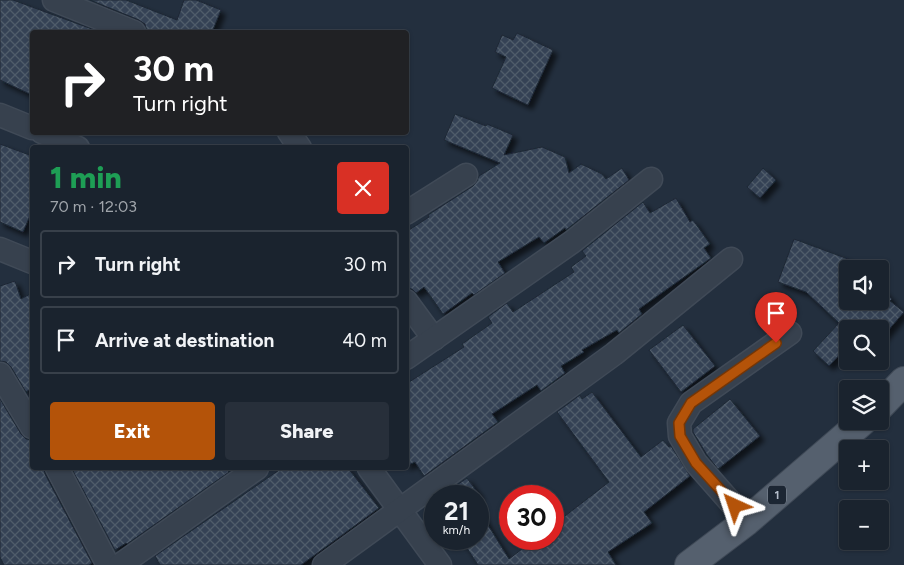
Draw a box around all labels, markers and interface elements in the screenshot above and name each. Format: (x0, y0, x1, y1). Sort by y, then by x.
text: 30 m (133, 48, 214, 90)
icon: right (50, 50, 115, 115)
text: Turn right (133, 90, 228, 117)
text: 1 min (50, 159, 122, 196)
button: close (337, 162, 389, 214)
text: 70 m · 12:03 (50, 197, 137, 216)
icon: right (52, 250, 80, 278)
text: Turn right (95, 253, 181, 276)
text: 30 m (344, 253, 387, 276)
map controls (839, 260, 889, 550)
button: sound (839, 260, 889, 310)
pin (755, 292, 797, 343)
icon: arrive (762, 299, 790, 327)
button: search (839, 320, 889, 370)
icon: arrive (52, 326, 80, 354)
text: Arrive at destination (95, 329, 274, 352)
text: 40 m (342, 329, 387, 352)
button: layers (839, 380, 889, 430)
button: Exit (50, 402, 215, 460)
button: Share (225, 402, 389, 460)
button: + (839, 440, 889, 490)
position arrow (708, 479, 760, 531)
speed limit sign: 30 (499, 485, 564, 550)
road number: 1 (768, 486, 786, 504)
text: 21 (444, 496, 469, 526)
button: − (839, 500, 889, 550)
text: km/h (443, 523, 470, 537)

